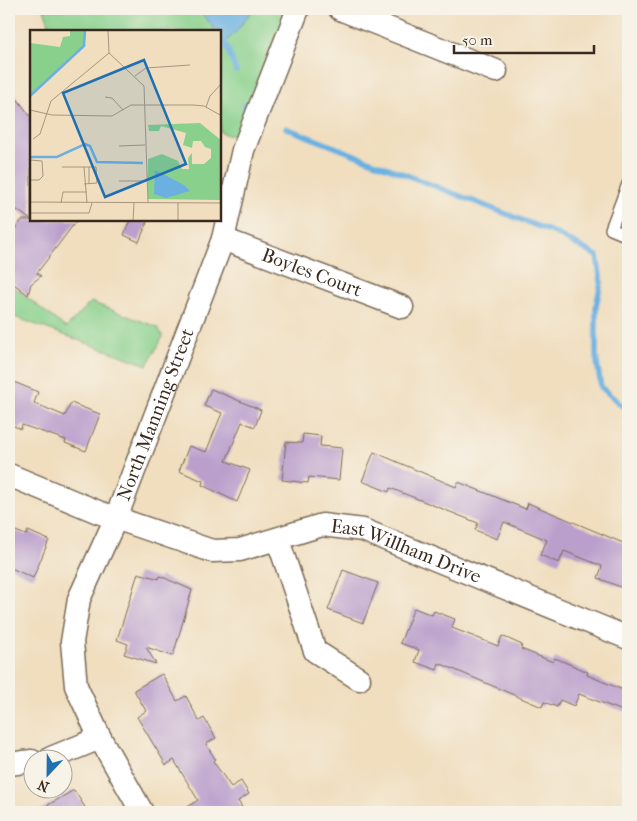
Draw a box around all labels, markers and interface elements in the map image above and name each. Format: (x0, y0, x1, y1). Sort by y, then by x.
scale bar (454, 22, 594, 54)
inset map (30, 30, 221, 221)
text: 50 m (462, 31, 493, 49)
street label: Boyles Court (259, 244, 365, 302)
street label: North Manning Street (113, 325, 199, 504)
street label: East Willham Drive (330, 515, 484, 588)
north arrow (22, 748, 72, 798)
text: N (35, 776, 51, 795)

